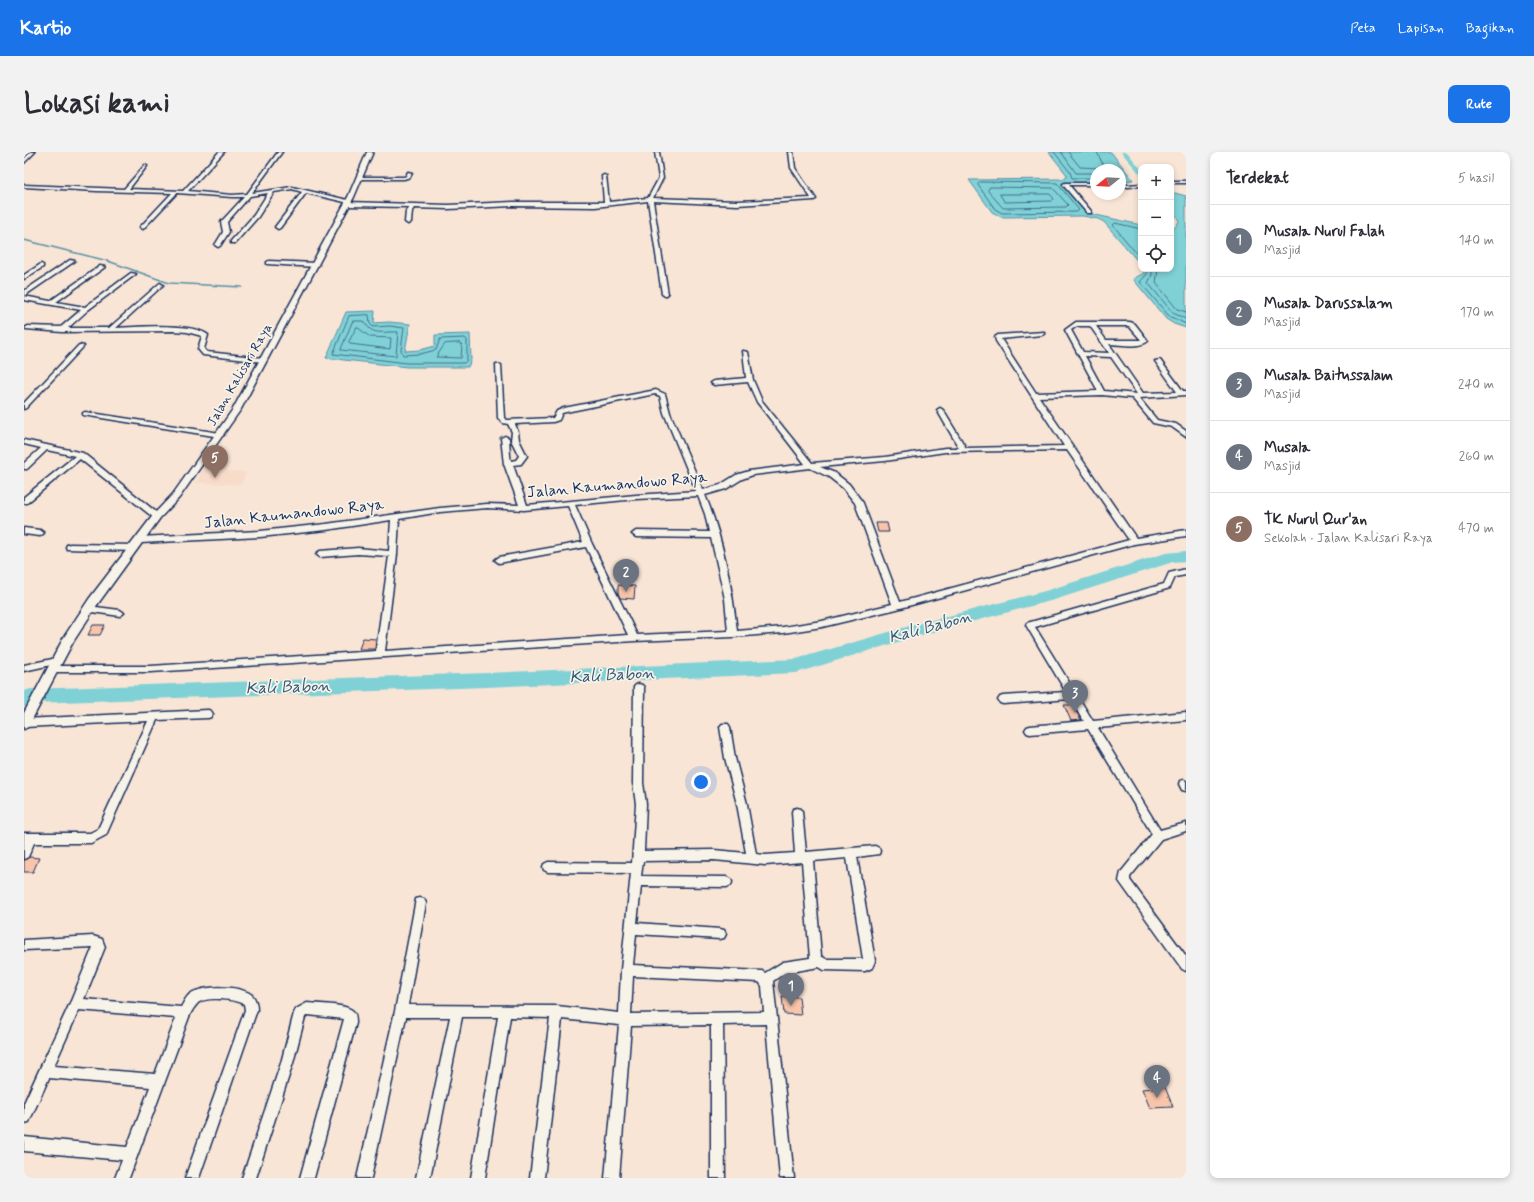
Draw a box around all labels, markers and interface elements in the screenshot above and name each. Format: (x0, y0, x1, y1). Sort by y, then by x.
text: Kartio (20, 16, 71, 41)
text: Peta (1350, 19, 1376, 37)
text: Lapisan (1398, 19, 1444, 37)
text: Bagikan (1466, 19, 1514, 37)
button: Rute (1448, 85, 1510, 123)
text: Lokasi kami (24, 86, 170, 123)
north arrow (1090, 164, 1126, 200)
map controls (1138, 164, 1174, 272)
button: + (1138, 164, 1174, 200)
text: Terdekat (1226, 167, 1289, 189)
text: 5 hasil (1458, 170, 1494, 187)
button: − (1138, 200, 1174, 236)
text: Musala Nurul Falah (1264, 222, 1385, 242)
text: 1 (1236, 232, 1242, 249)
text: 140 m (1459, 232, 1494, 249)
button: locate (1138, 236, 1174, 272)
text: Masjid (1264, 242, 1301, 259)
text: Musala Darussalam (1264, 294, 1393, 314)
text: 2 (1236, 304, 1242, 321)
text: 170 m (1460, 304, 1494, 321)
text: Masjid (1264, 314, 1301, 331)
street label: Jalan Kalisari Raya (204, 320, 276, 429)
text: Musala Baitussalam (1264, 366, 1393, 386)
text: 3 (1236, 376, 1242, 393)
text: 240 m (1458, 376, 1494, 393)
text: Masjid (1264, 386, 1301, 403)
text: Musala (1264, 438, 1310, 458)
pin: 5 (202, 445, 228, 478)
text: 4 (1235, 448, 1243, 465)
text: 260 m (1459, 448, 1494, 465)
text: Masjid (1264, 458, 1301, 475)
street label: Jalan Kaumandowo Raya (526, 467, 708, 503)
street label: Jalan Kaumandowo Raya (203, 494, 385, 534)
text: TK Nurul Qur'an (1264, 510, 1367, 530)
text: 5 (1235, 520, 1243, 537)
text: 470 m (1458, 520, 1494, 537)
text: Sekolah · Jalan Kalisari Raya (1264, 530, 1433, 547)
pin: 2 (613, 559, 639, 592)
water label: Kali Babon (886, 605, 975, 649)
water label: Kali Babon (569, 662, 656, 688)
water label: Kali Babon (245, 674, 332, 699)
pin: 3 (1062, 680, 1088, 713)
your location (691, 772, 711, 792)
pin: 1 (778, 973, 804, 1006)
pin: 4 (1144, 1065, 1170, 1098)

